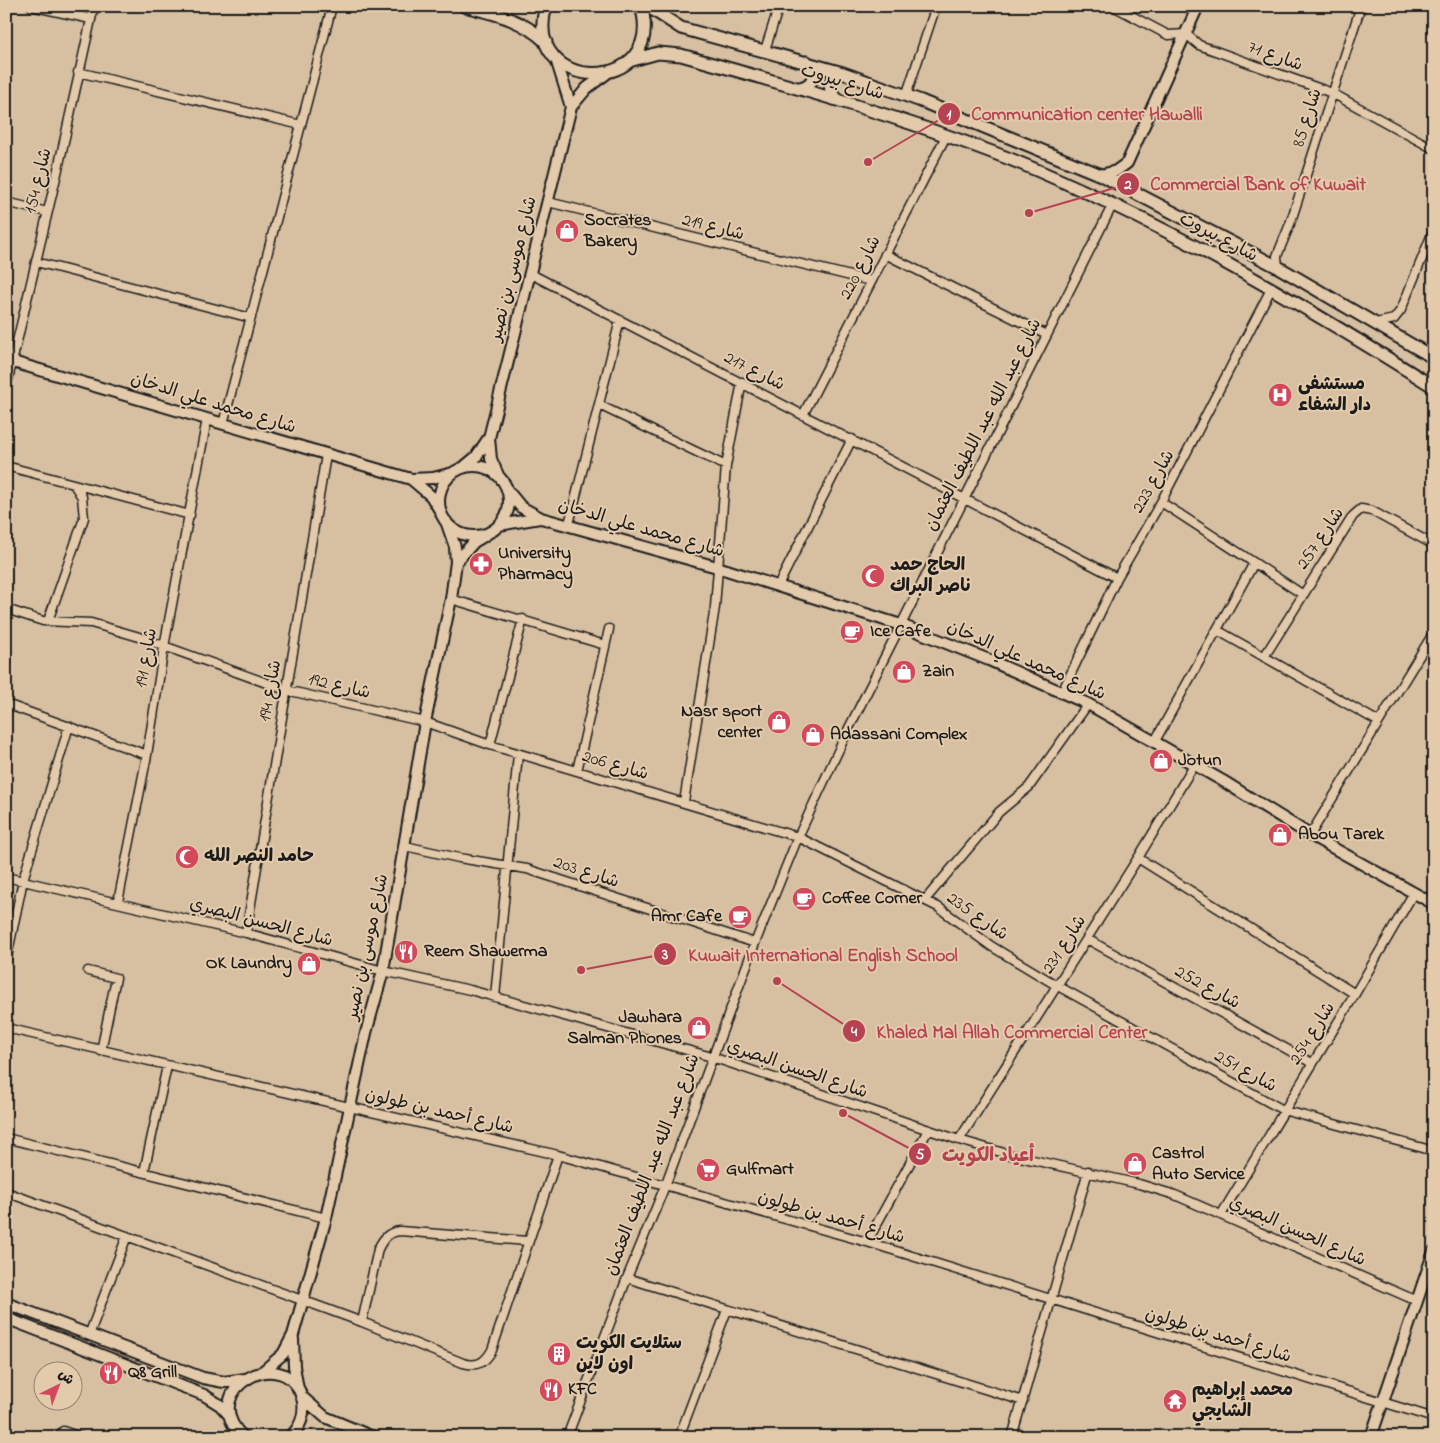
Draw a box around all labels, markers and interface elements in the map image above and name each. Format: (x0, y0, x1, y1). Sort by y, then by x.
street label: شارع 71 (1244, 35, 1306, 79)
street label: شارع بيروت (797, 58, 887, 108)
street label: شارع 85 (1286, 85, 1330, 151)
callout: Communication center Hawalli (937, 97, 1213, 131)
text: Communication center Hawalli (971, 102, 1203, 129)
text: 1 (947, 104, 952, 126)
street label: شارع 154 (18, 145, 60, 217)
callout: Commercial Bank of Kuwait (1116, 167, 1376, 201)
text: Commercial Bank of Kuwait (1150, 172, 1366, 199)
text: 2 (1123, 174, 1132, 196)
street label: شارع موسى بن نصير (483, 194, 545, 346)
street label: شارع بيروت (1174, 206, 1262, 270)
place label: Socrates Bakery (583, 208, 651, 256)
street label: شارع 219 (679, 208, 747, 248)
shop icon: Socrates Bakery (554, 218, 580, 244)
street label: شارع 220 (834, 231, 888, 305)
street label: شارع عبد الله عبد اللطيف العثمان (919, 314, 1049, 536)
street label: شارع 217 (719, 346, 789, 398)
street label: شارع محمد علي الدخان (127, 366, 299, 442)
place label: مستشفى دار الشفاء (1298, 372, 1371, 419)
hospital icon: مستشفى دار الشفاء (1267, 382, 1293, 408)
street label: شارع 223 (1126, 446, 1182, 518)
street label: شارع محمد علي الدخان (555, 493, 727, 566)
street label: شارع 257 (1291, 503, 1351, 575)
place label: University Pharmacy (498, 541, 573, 589)
pharmacy icon: University Pharmacy (468, 551, 494, 577)
place label: الحاج حمد ناصر البراك (890, 553, 972, 600)
mosque icon: الحاج حمد ناصر البراك (860, 563, 886, 589)
street label: شارع محمد علي الدخان (942, 614, 1110, 709)
cafe icon: Ice Cafe (839, 619, 865, 645)
place label: Ice Cafe (870, 619, 932, 645)
street label: شارع 191 (129, 626, 165, 690)
street label: شارع 194 (253, 658, 289, 724)
shop icon: Zain (891, 659, 917, 685)
place label: Zain (922, 659, 954, 685)
street label: شارع 192 (305, 667, 373, 707)
place label: Nasr sport center (681, 699, 763, 746)
shop icon: Nasr sport center (766, 709, 792, 735)
shop icon: Adassani Complex (800, 722, 826, 748)
place label: Adassani Complex (830, 722, 967, 748)
street label: شارع 206 (579, 744, 651, 788)
shop icon: Jotun (1148, 748, 1174, 774)
place label: Jotun (1178, 748, 1221, 774)
shop icon: Abou Tarek (1267, 822, 1293, 848)
place label: Abou Tarek (1298, 822, 1385, 848)
mosque icon: حامد النصر الله (174, 844, 200, 870)
place label: حامد النصر الله (204, 844, 314, 870)
street label: شارع 203 (550, 850, 622, 896)
street label: شارع موسى بن نصير (339, 871, 396, 1024)
cafe icon: Coffee Corner (791, 886, 817, 912)
place label: Coffee Corner (822, 886, 923, 912)
street label: شارع 235 (941, 886, 1013, 948)
street label: شارع الحسن البصري (186, 891, 336, 955)
place label: Amr Cafe (651, 904, 723, 930)
cafe icon: Amr Cafe (727, 904, 753, 930)
street label: شارع 231 (1036, 910, 1094, 980)
callout: Kuwait International English School (653, 937, 967, 971)
restaurant icon: Reem Shawerma (393, 939, 419, 965)
place label: Reem Shawerma (424, 939, 548, 965)
text: Kuwait International English School (688, 943, 958, 972)
text: 3 (661, 944, 668, 966)
place label: OK Laundry (206, 951, 292, 978)
shop icon: OK Laundry (296, 951, 322, 977)
street label: شارع 252 (1169, 959, 1245, 1017)
street label: شارع 254 (1283, 997, 1343, 1071)
place label: Jawhara Salman Phones (567, 1005, 682, 1052)
callout: Khaled Mal Allah Commercial Center (842, 1014, 1158, 1048)
shop icon: Jawhara Salman Phones (686, 1015, 712, 1041)
text: Khaled Mal Allah Commercial Center (877, 1020, 1149, 1047)
text: 4 (850, 1021, 858, 1043)
street label: شارع الحسن البصري (723, 1034, 871, 1106)
street label: شارع 251 (1209, 1044, 1281, 1100)
street label: شارع عبد الله عبد اللطيف العثمان (599, 1050, 707, 1280)
street label: شارع أحمد بن طولون (362, 1082, 516, 1142)
callout: أعياد الكويت (907, 1137, 1044, 1171)
place label: Castrol Auto Service (1152, 1141, 1246, 1188)
text: أعياد الكويت (942, 1143, 1035, 1170)
text: 5 (916, 1144, 925, 1166)
shop icon: Castrol Auto Service (1122, 1151, 1148, 1177)
supermarket icon: Gulfmart (695, 1157, 721, 1183)
place label: Gulfmart (726, 1157, 795, 1183)
street label: شارع أحمد بن طولون (755, 1185, 907, 1251)
street label: شارع الحسن البصري (1224, 1190, 1370, 1274)
street label: شارع أحمد بن طولون (1142, 1301, 1294, 1371)
place label: ستلايت الكويت اون لاين (576, 1331, 682, 1378)
building icon: ستلايت الكويت اون لاين (546, 1341, 572, 1367)
north arrow (32, 1360, 82, 1410)
restaurant icon: Q8 Grill (98, 1360, 124, 1386)
place label: Q8 Grill (128, 1360, 177, 1386)
text: ش (53, 1364, 78, 1390)
restaurant icon: KFC (538, 1377, 564, 1403)
place label: KFC (568, 1377, 597, 1403)
place label: محمد إبراهيم الشايجي (1192, 1378, 1293, 1426)
temple icon: محمد إبراهيم الشايجي (1162, 1388, 1188, 1414)

